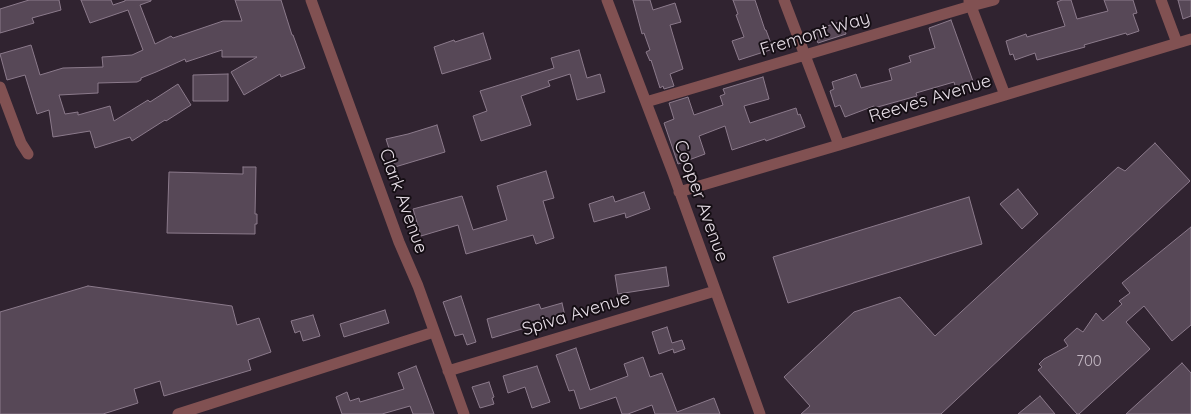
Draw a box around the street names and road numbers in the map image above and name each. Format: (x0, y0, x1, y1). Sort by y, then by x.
street label: Fremont Way (757, 7, 873, 61)
street label: Reeves Avenue (866, 70, 994, 128)
street label: Cooper Avenue (669, 137, 733, 265)
street label: Clark Avenue (374, 146, 432, 256)
street label: Spiva Avenue (519, 287, 633, 341)

